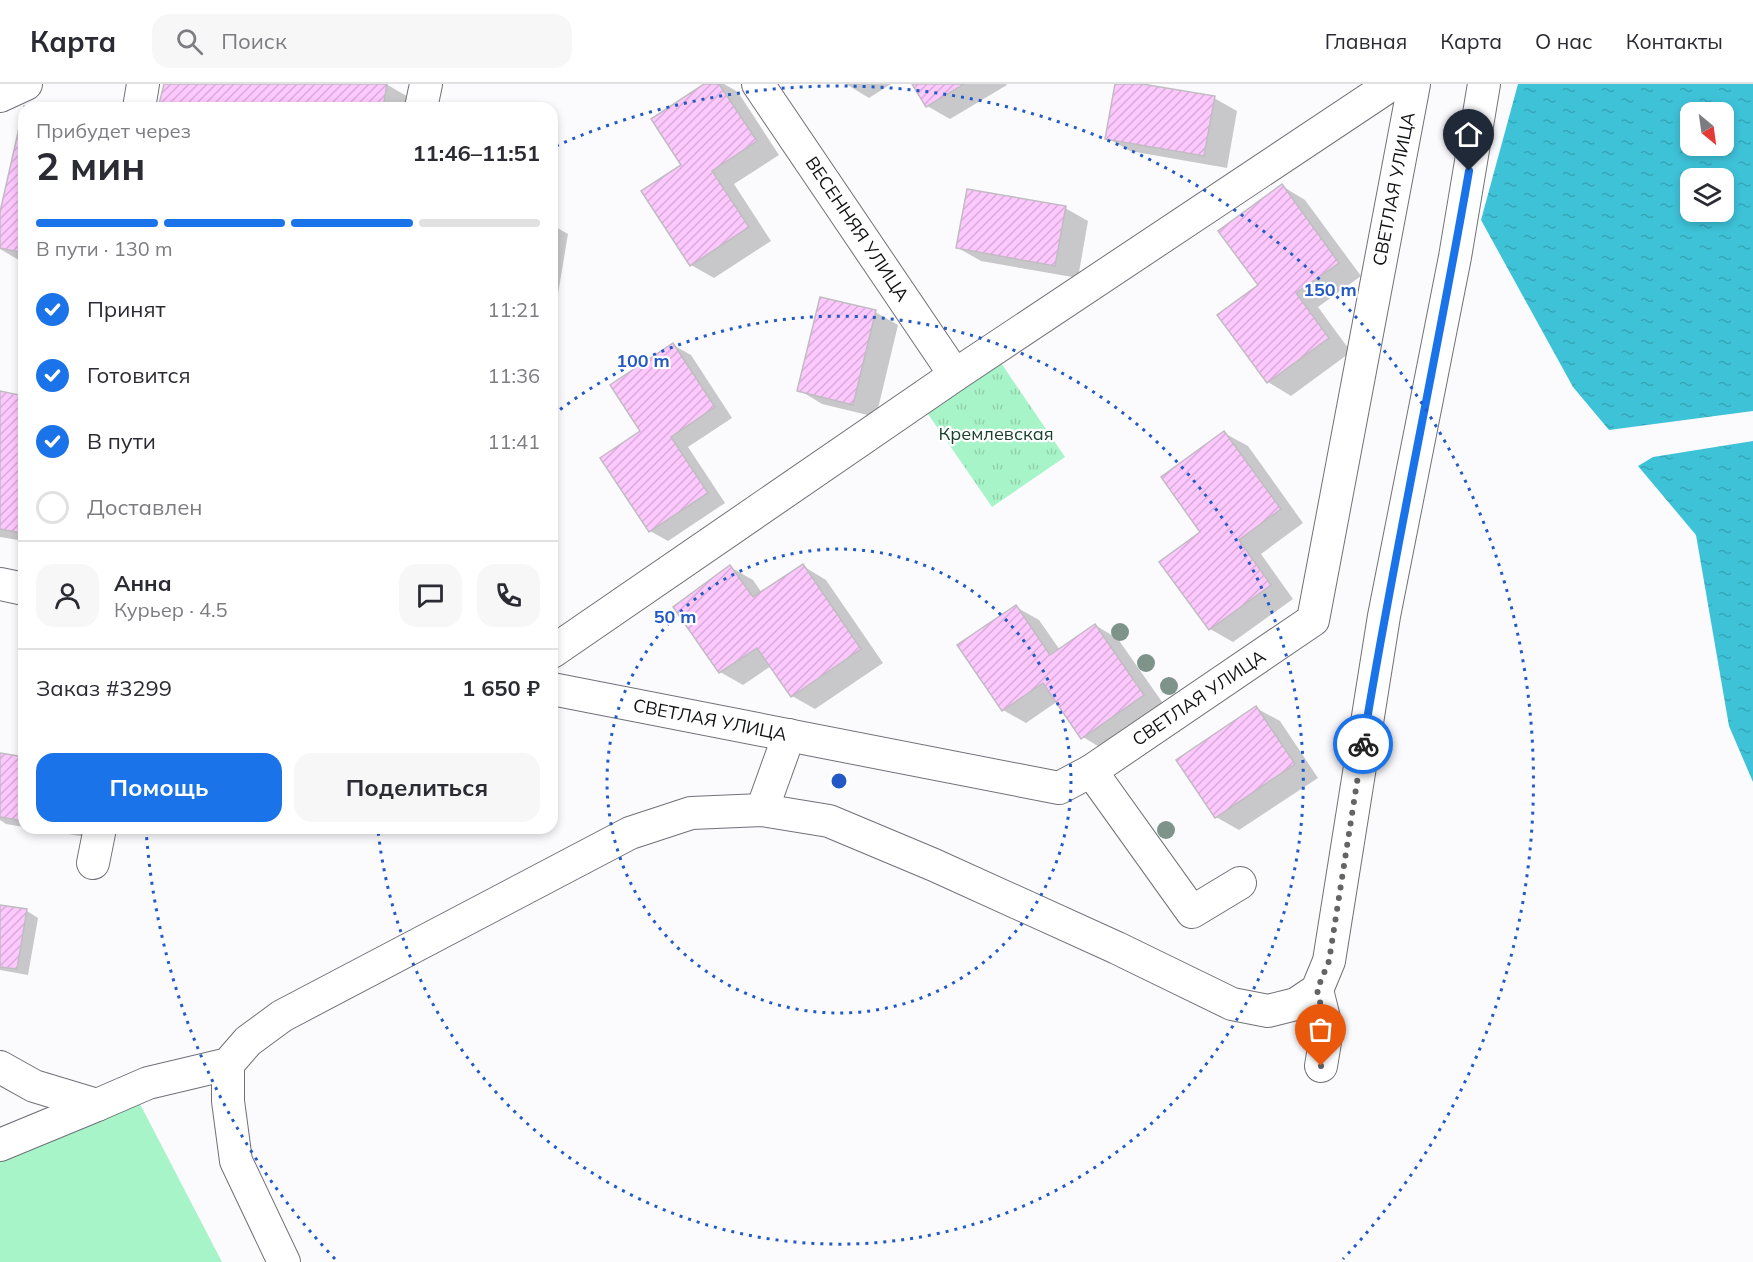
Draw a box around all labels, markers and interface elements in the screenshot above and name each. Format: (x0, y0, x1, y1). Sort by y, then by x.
search box (152, 14, 572, 68)
text: Карта (30, 24, 116, 59)
icon: search (173, 25, 206, 58)
text: Поиск (221, 27, 287, 55)
text: Главная (1325, 28, 1407, 54)
text: Карта (1440, 28, 1502, 54)
text: О нас (1535, 28, 1593, 54)
text: Контакты (1626, 28, 1723, 54)
north arrow (1680, 102, 1734, 156)
map controls (1680, 102, 1734, 222)
pin (1443, 109, 1494, 171)
street label: СВЕТЛАЯ УЛИЦА (1367, 110, 1420, 268)
text: Прибудет через (36, 118, 191, 143)
icon: home (1452, 118, 1485, 151)
text: 11:46–11:51 (412, 139, 540, 167)
text: 2 мин (36, 141, 145, 190)
street label: ВЕСЕННЯЯ УЛИЦА (800, 152, 914, 305)
button: layers (1680, 168, 1734, 222)
text: В пути · 130 m (36, 236, 172, 261)
text: 150 m (1303, 278, 1357, 301)
icon: check (36, 293, 69, 326)
text: Принят (87, 295, 166, 323)
text: 11:21 (487, 297, 540, 322)
text: 100 m (616, 349, 670, 372)
icon: check (36, 359, 69, 392)
text: Готовится (87, 361, 191, 389)
text: 11:36 (487, 363, 540, 388)
park label: Кремлевская (938, 422, 1054, 445)
icon: check (36, 425, 69, 458)
text: В пути (87, 427, 156, 455)
text: 11:41 (487, 429, 540, 454)
text: Доставлен (87, 493, 203, 521)
button: person (36, 564, 99, 627)
button: chat (399, 564, 462, 627)
button: phone (477, 564, 540, 627)
text: Анна (114, 569, 172, 597)
text: Курьер · 4.5 (114, 597, 228, 622)
text: 50 m (654, 605, 696, 628)
street label: СВЕТЛАЯ УЛИЦА (1128, 644, 1270, 751)
text: Заказ #3299 (36, 674, 172, 702)
text: 1 650 ₽ (462, 674, 540, 702)
street label: СВЕТЛАЯ УЛИЦА (631, 693, 789, 746)
courier (1333, 714, 1393, 774)
icon: bike (1347, 728, 1380, 761)
button: Помощь (36, 753, 282, 822)
button: Поделиться (294, 753, 540, 822)
centre of rings (829, 771, 849, 791)
pin (1295, 1004, 1346, 1066)
icon: bag (1304, 1013, 1337, 1046)

